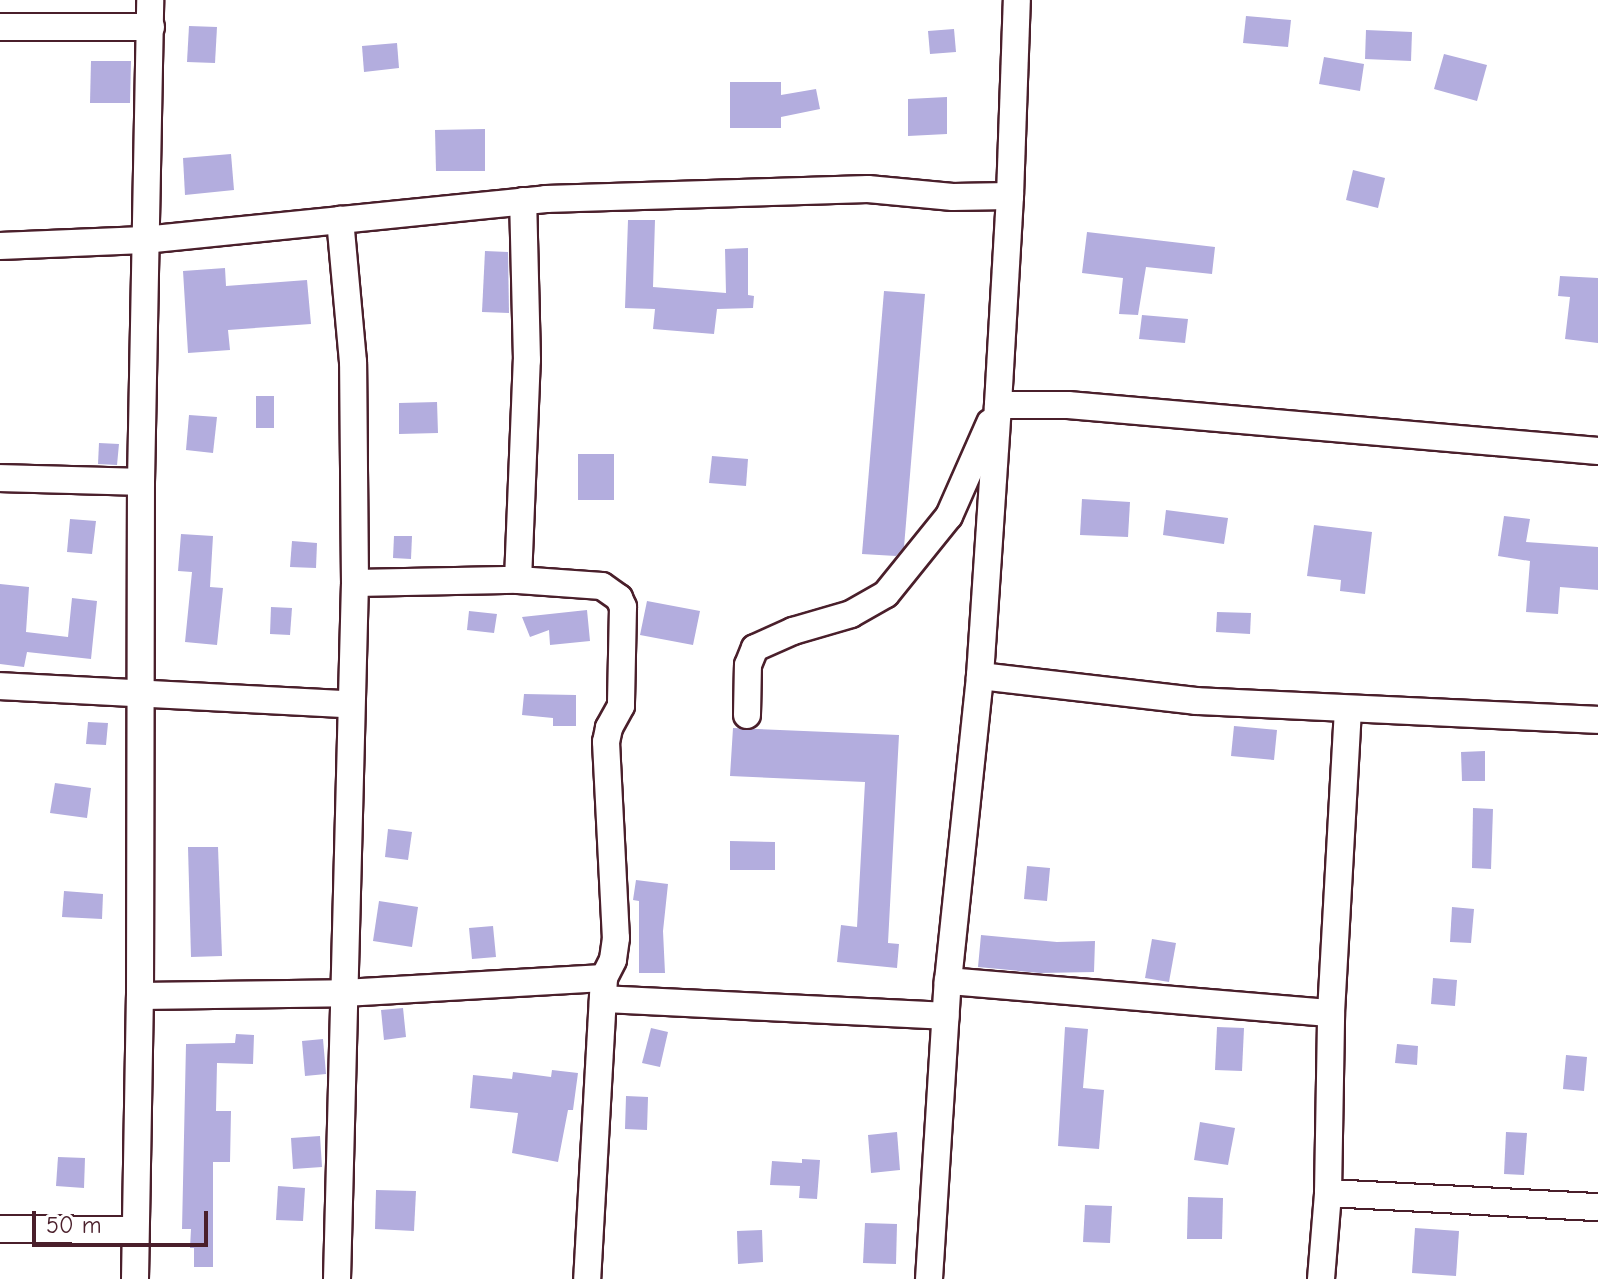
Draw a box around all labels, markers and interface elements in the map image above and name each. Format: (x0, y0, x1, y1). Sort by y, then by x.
scale bar (36, 1195, 212, 1245)
text: 50 m (46, 1211, 102, 1239)

